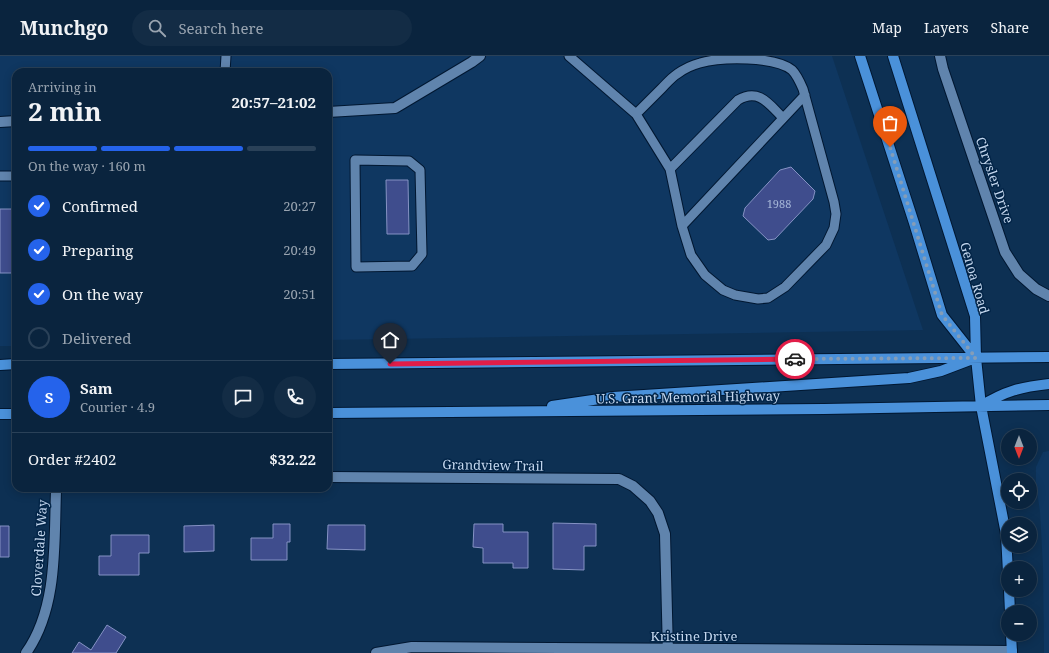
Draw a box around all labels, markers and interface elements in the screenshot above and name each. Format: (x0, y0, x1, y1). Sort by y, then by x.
search box (132, 10, 412, 46)
text: Munchgo (20, 15, 108, 41)
icon: search (146, 17, 168, 39)
text: Search here (178, 18, 264, 38)
text: Map (872, 18, 902, 37)
text: Layers (924, 18, 969, 37)
text: Share (991, 18, 1029, 37)
text: Arriving in (28, 78, 97, 96)
text: 20:57–21:02 (232, 92, 316, 112)
text: 2 min (28, 93, 102, 129)
pin (873, 106, 907, 147)
icon: bag (879, 112, 901, 134)
street label: Chrysler Drive (972, 134, 1018, 226)
text: On the way · 160 m (28, 157, 146, 175)
icon: check (28, 195, 50, 217)
text: Confirmed (62, 196, 138, 216)
house number: 1988 (767, 196, 791, 211)
text: 20:27 (283, 197, 316, 215)
icon: check (28, 239, 50, 261)
text: Preparing (62, 240, 133, 260)
street label: Genoa Road (956, 240, 994, 316)
text: 20:49 (283, 241, 316, 259)
icon: check (28, 283, 50, 305)
text: On the way (62, 284, 143, 304)
text: 20:51 (283, 285, 316, 303)
pin (373, 323, 407, 364)
text: Delivered (62, 328, 131, 348)
icon: home (379, 329, 401, 351)
courier (775, 339, 815, 379)
icon: car (784, 348, 806, 370)
button: chat (222, 376, 264, 418)
button: phone (274, 376, 316, 418)
text: Sam (80, 378, 112, 398)
street label: U.S. Grant Memorial Highway (596, 386, 781, 408)
text: S (45, 387, 53, 407)
text: Courier · 4.9 (80, 398, 155, 416)
north arrow (1001, 429, 1037, 465)
map controls (1001, 429, 1037, 641)
text: Order #2402 (28, 449, 116, 469)
text: $32.22 (269, 449, 316, 469)
street label: Grandview Trail (442, 455, 544, 475)
button: locate (1001, 473, 1037, 509)
street label: Cloverdale Way (27, 498, 51, 597)
button: layers (1001, 517, 1037, 553)
button: + (1001, 561, 1037, 597)
button: − (1001, 605, 1037, 641)
street label: Kristine Drive (651, 627, 738, 645)

